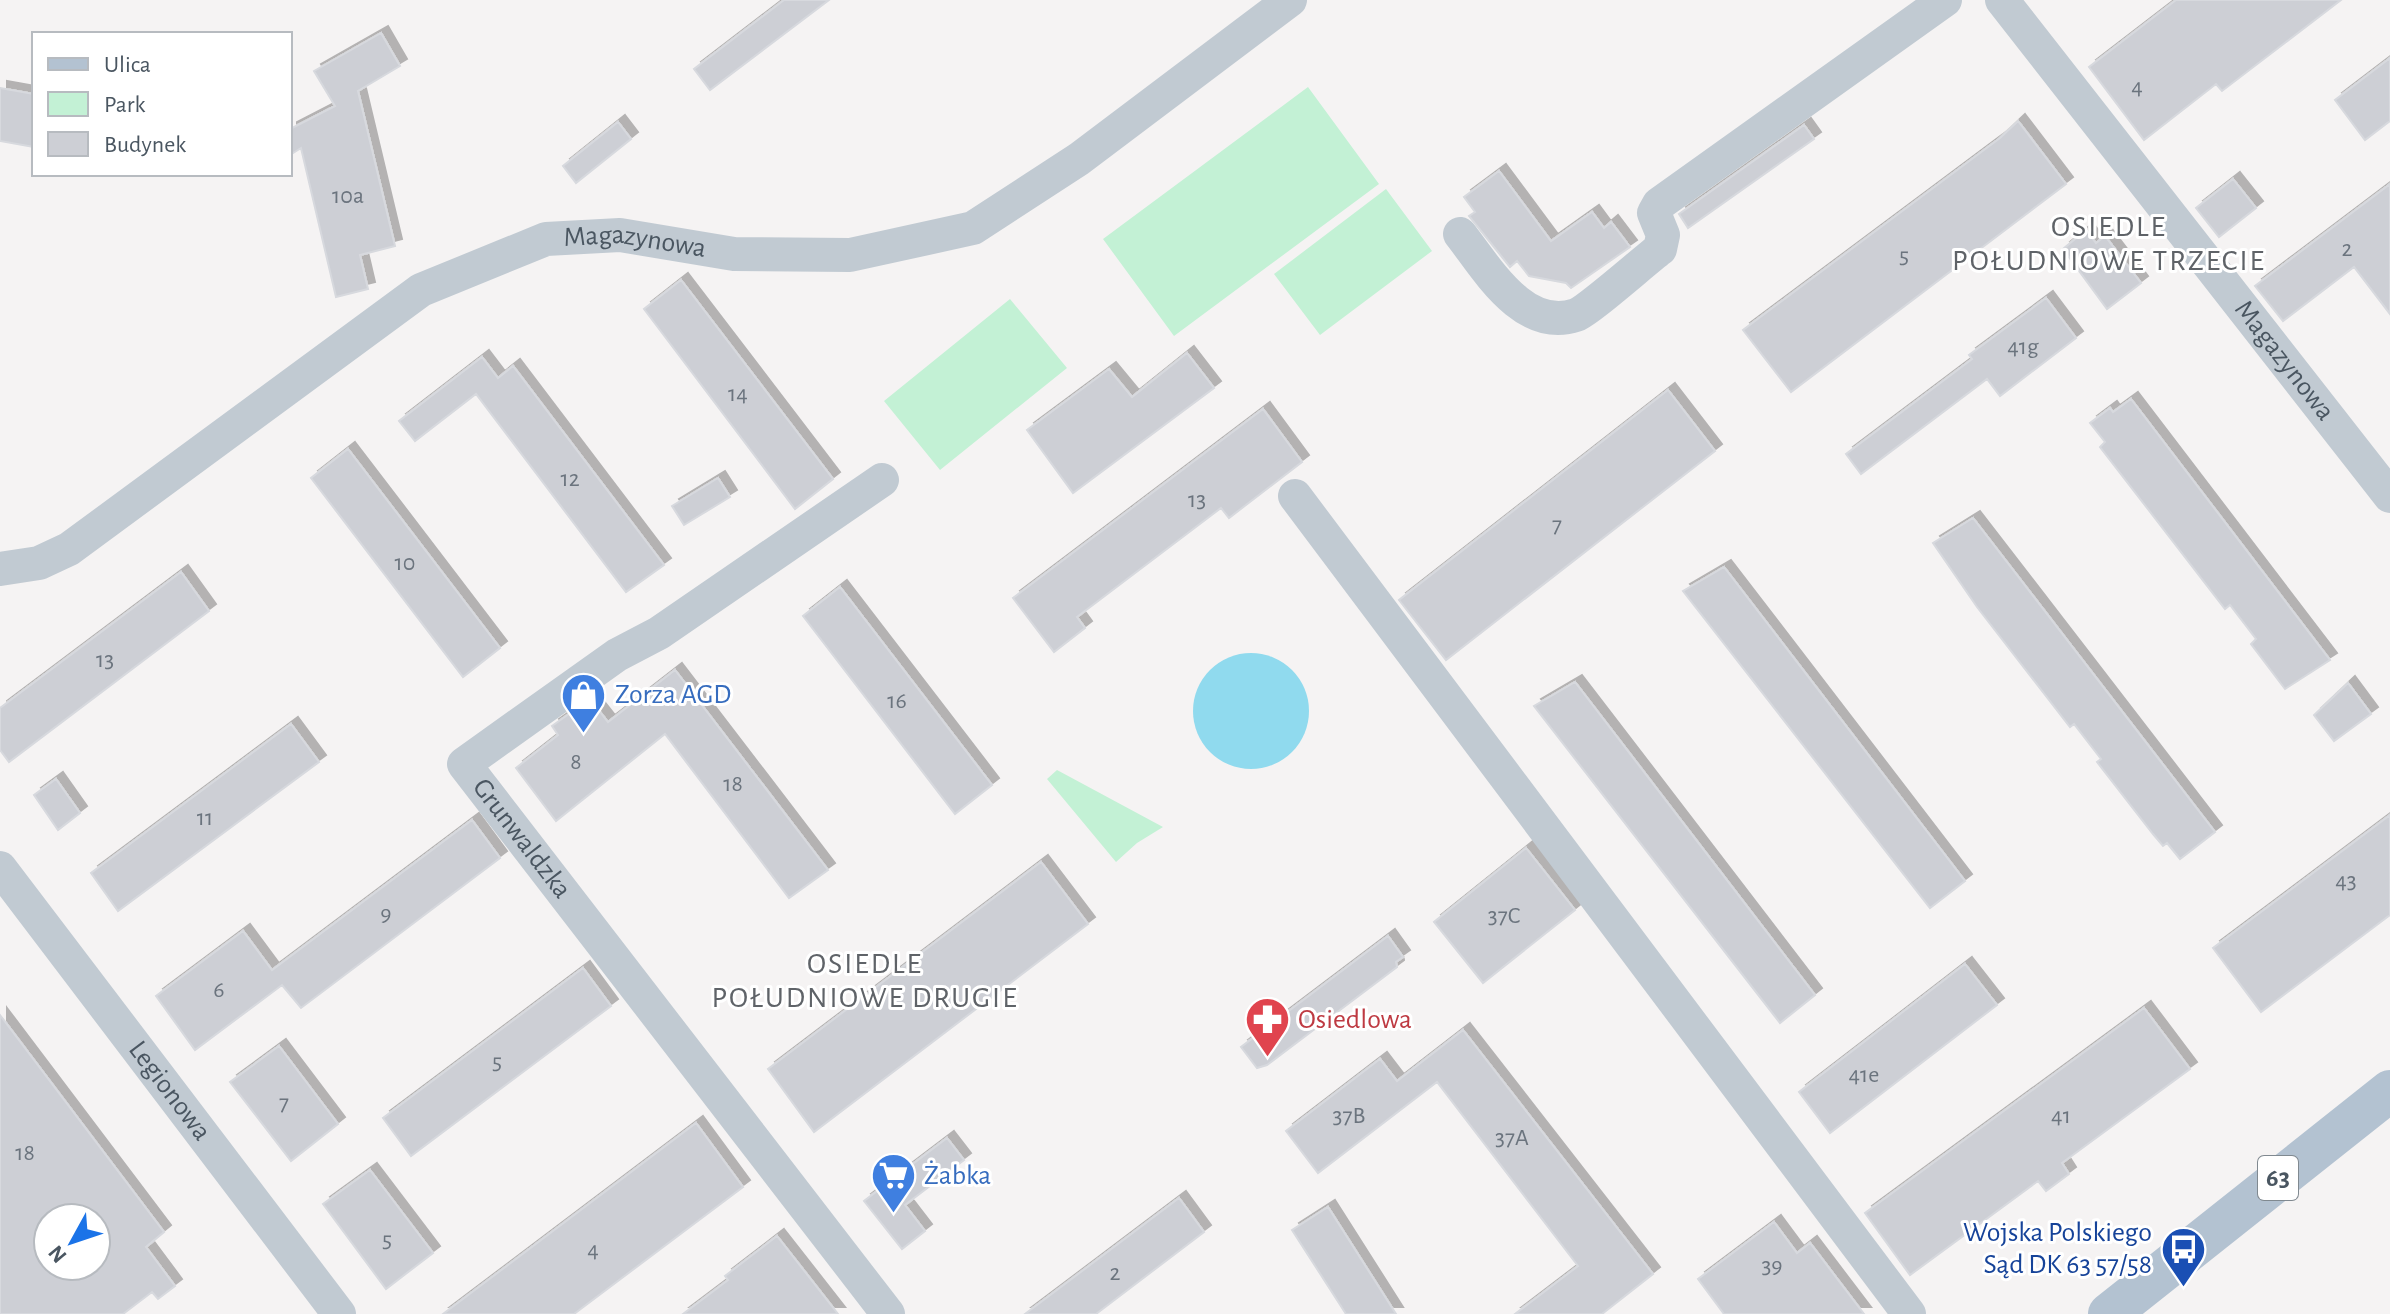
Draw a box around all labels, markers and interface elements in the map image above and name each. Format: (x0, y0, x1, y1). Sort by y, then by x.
legend (32, 32, 292, 176)
text: Ulica (104, 53, 151, 77)
house number: 4 (2131, 75, 2143, 99)
text: Park (104, 93, 145, 117)
text: Budynek (104, 133, 186, 157)
house number: 10a (332, 184, 364, 208)
district label: OSIEDLE POŁUDNIOWE TRZECIE (1952, 212, 2266, 276)
street label: Magazynowa (563, 221, 708, 263)
house number: 2 (2342, 237, 2353, 261)
house number: 5 (1899, 244, 1909, 268)
street label: Magazynowa (2229, 296, 2340, 426)
house number: 41g (2007, 335, 2039, 359)
house number: 14 (728, 382, 748, 406)
house number: 12 (560, 467, 580, 491)
house number: 13 (1188, 488, 1206, 512)
house number: 7 (1552, 513, 1562, 537)
house number: 10 (395, 551, 415, 575)
house number: 13 (96, 648, 114, 672)
shop icon: Zorza AGD (560, 671, 608, 734)
place label: Zorza AGD (615, 681, 731, 709)
house number: 16 (887, 689, 907, 713)
house number: 8 (570, 750, 582, 774)
house number: 18 (723, 772, 743, 796)
street label: Grunwaldzka (467, 774, 576, 904)
house number: 11 (197, 806, 213, 830)
house number: 43 (2335, 869, 2357, 893)
house number: 9 (380, 902, 392, 926)
house number: 37C (1488, 904, 1520, 928)
district label: OSIEDLE POŁUDNIOWE DRUGIE (711, 949, 1019, 1013)
house number: 6 (213, 978, 225, 1002)
pharmacy icon: Osiedlowa (1243, 996, 1291, 1059)
place label: Osiedlowa (1298, 1006, 1412, 1034)
street label: Legionowa (123, 1036, 216, 1146)
house number: 5 (492, 1050, 502, 1074)
house number: 41e (1849, 1063, 1879, 1087)
house number: 7 (279, 1091, 289, 1115)
house number: 37B (1333, 1104, 1365, 1128)
house number: 41 (2051, 1104, 2071, 1128)
house number: 37A (1495, 1126, 1529, 1150)
house number: 18 (15, 1141, 35, 1165)
supermarket icon: Żabka (869, 1152, 917, 1215)
road number: 63 (2258, 1156, 2298, 1200)
place label: Żabka (924, 1160, 991, 1190)
north arrow (32, 1202, 112, 1282)
place label: Wojska Polskiego Sąd DK 63 57/58 (1963, 1219, 2152, 1279)
bus stop icon: Wojska Polskiego Sąd DK 63 57/58 (2159, 1225, 2207, 1288)
house number: 5 (382, 1228, 392, 1252)
house number: 4 (587, 1238, 599, 1262)
text: N (44, 1241, 71, 1267)
house number: 39 (1761, 1254, 1783, 1278)
house number: 2 (1110, 1261, 1121, 1285)

